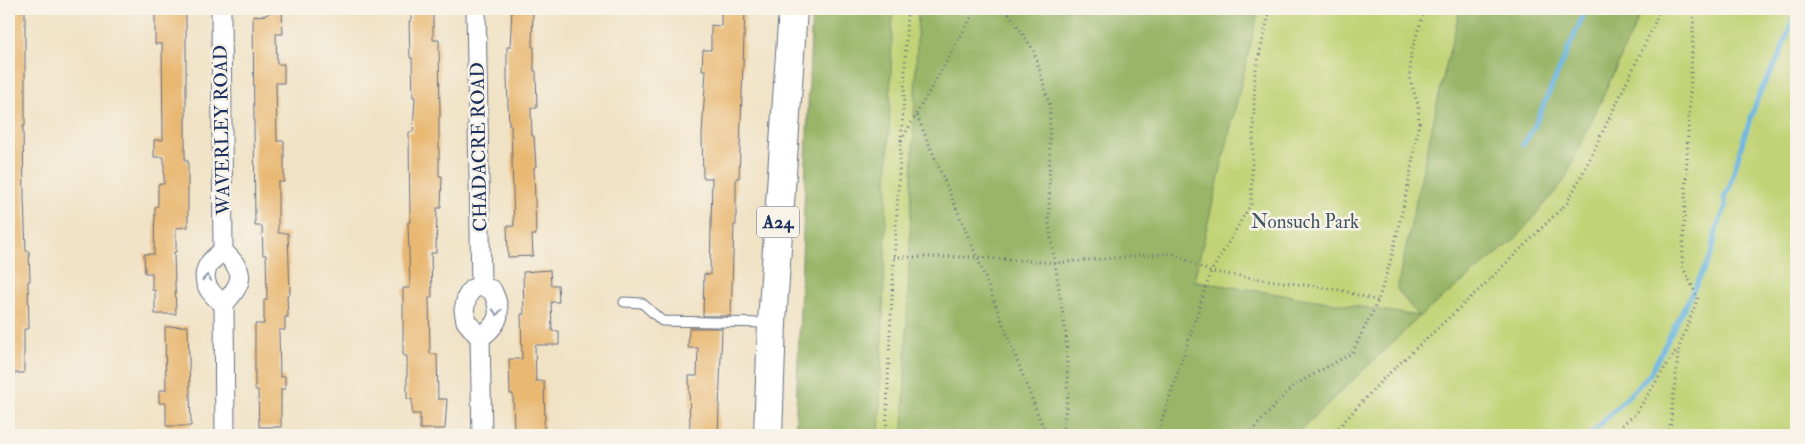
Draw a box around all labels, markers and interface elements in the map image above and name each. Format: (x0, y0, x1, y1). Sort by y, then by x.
street label: WAVERLEY ROAD (209, 45, 236, 216)
street label: CHADACRE ROAD (466, 62, 492, 232)
road number: A24 (757, 206, 799, 238)
park label: Nonsuch Park (1251, 210, 1359, 234)
one-way arrow (201, 273, 212, 281)
one-way arrow (492, 308, 502, 316)

